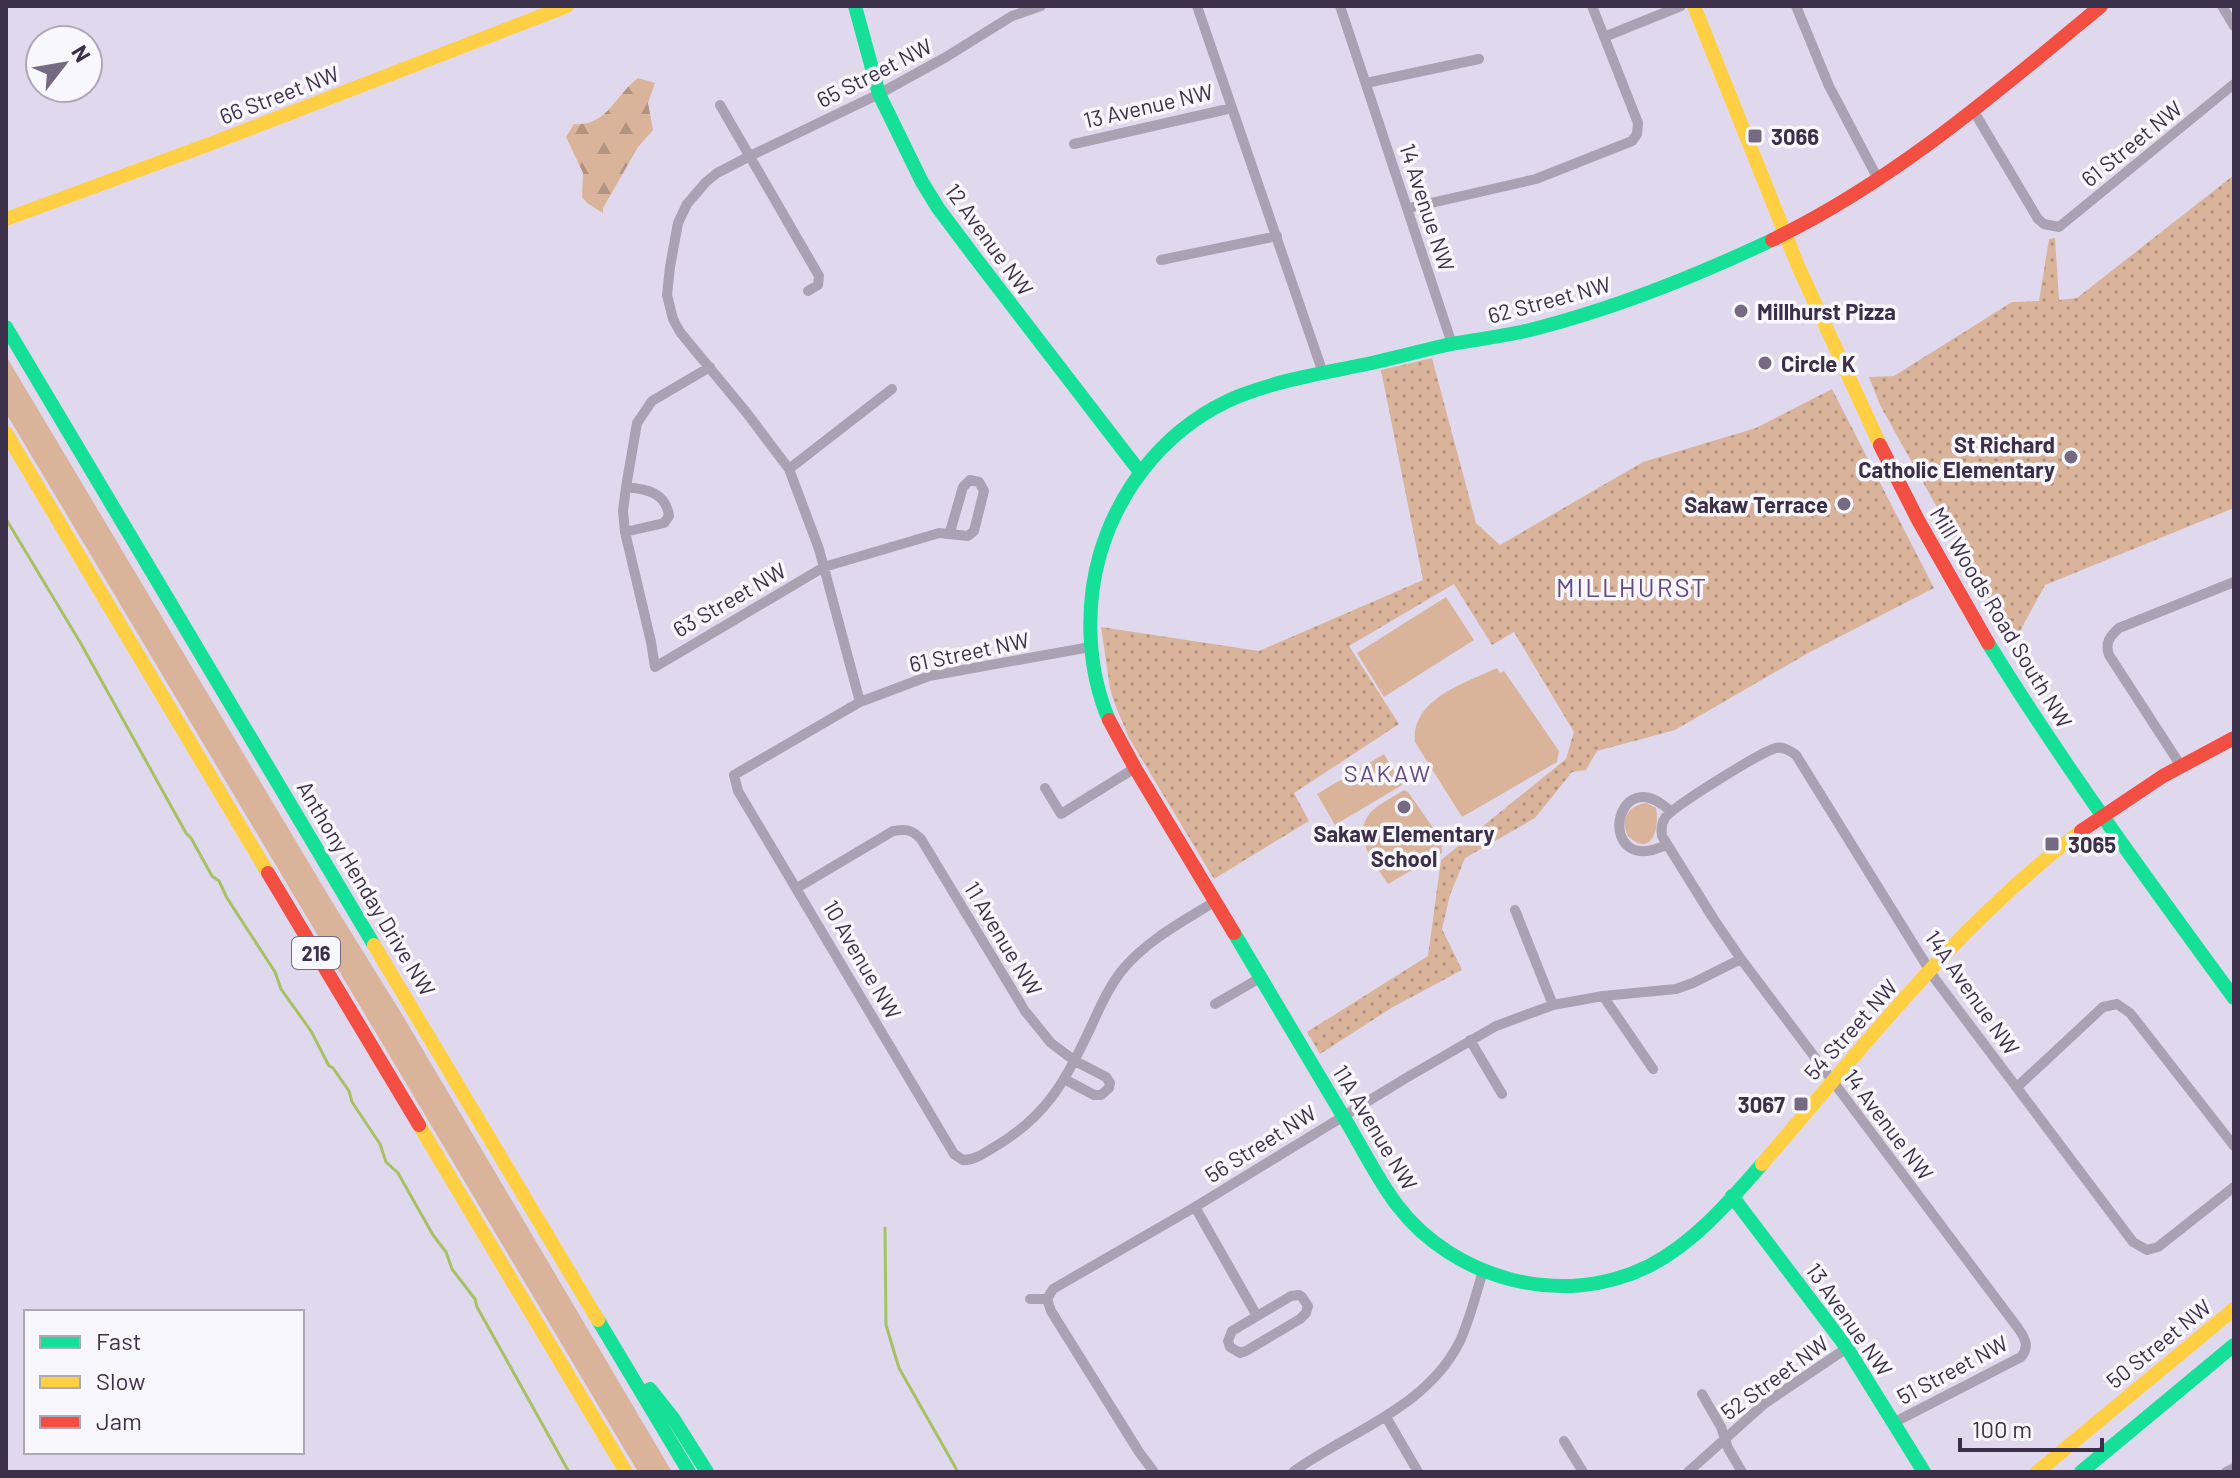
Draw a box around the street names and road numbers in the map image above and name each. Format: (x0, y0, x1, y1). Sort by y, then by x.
street label: 65 Street NW (812, 32, 936, 112)
street label: 66 Street NW (216, 59, 342, 129)
street label: 13 Avenue NW (1081, 77, 1215, 133)
street label: 61 Street NW (2076, 95, 2186, 191)
street label: 14 Avenue NW (1395, 140, 1461, 274)
street label: 12 Avenue NW (941, 178, 1039, 300)
street label: 62 Street NW (1485, 270, 1613, 328)
street label: Mill Woods Road South NW (1926, 502, 2078, 732)
street label: 63 Street NW (668, 556, 790, 642)
street label: 61 Street NW (907, 626, 1031, 676)
street label: Anthony Henday Drive NW (292, 776, 442, 1000)
street label: 11 Avenue NW (960, 876, 1048, 1000)
street label: 10 Avenue NW (818, 895, 908, 1023)
street label: 14A Avenue NW (1920, 925, 2026, 1059)
road number: 216 (292, 937, 340, 969)
street label: 54 Street NW (1798, 973, 1902, 1085)
street label: 11A Avenue NW (1328, 1060, 1424, 1194)
street label: 14 Avenue NW (1839, 1063, 1939, 1185)
street label: 56 Street NW (1200, 1099, 1320, 1187)
street label: 13 Avenue NW (1802, 1258, 1898, 1380)
street label: 50 Street NW (2101, 1293, 2215, 1393)
street label: 52 Street NW (1715, 1329, 1833, 1425)
street label: 51 Street NW (1892, 1329, 2012, 1409)

